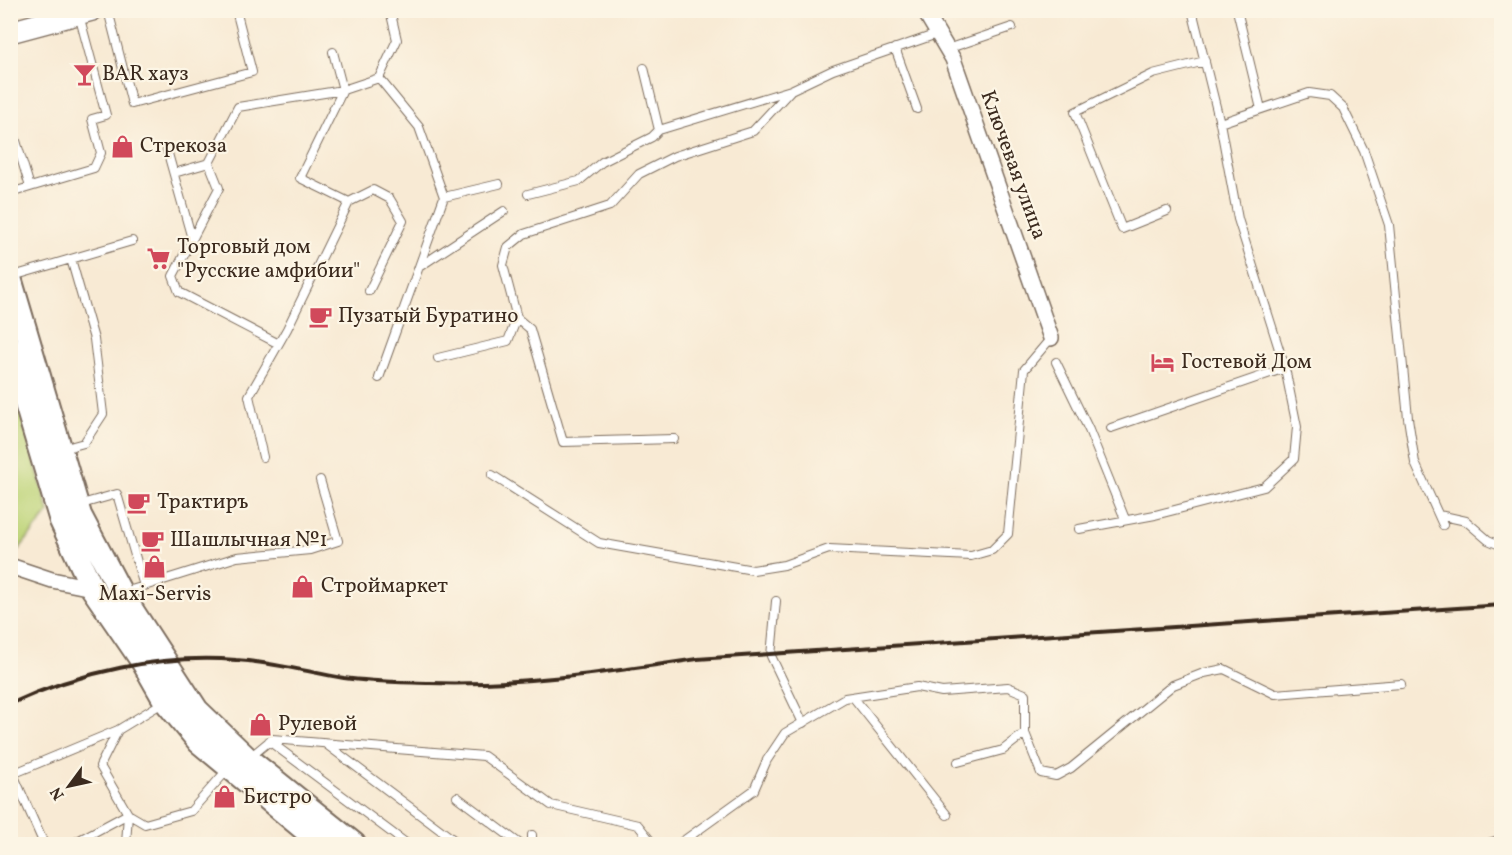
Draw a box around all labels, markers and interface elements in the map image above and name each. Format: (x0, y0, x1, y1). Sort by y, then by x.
place label: BAR хауз (102, 60, 189, 89)
bar icon: BAR хауз (71, 61, 97, 87)
street label: Ключевая улица (973, 86, 1053, 244)
place label: Стрекоза (140, 132, 227, 161)
shop icon: Стрекоза (109, 133, 135, 159)
place label: Торговый дом "Русские амфибии" (177, 233, 360, 286)
supermarket icon: Торговый дом "Русские амфибии" (146, 246, 172, 272)
place label: Пузатый Буратино (338, 302, 518, 331)
cafe icon: Пузатый Буратино (307, 303, 333, 329)
place label: Гостевой Дом (1181, 348, 1312, 377)
hotel icon: Гостевой Дом (1150, 349, 1176, 375)
place label: Трактиръ (157, 488, 249, 517)
cafe icon: Трактиръ (126, 489, 152, 515)
place label: Шашлычная №1 (170, 526, 328, 555)
cafe icon: Шашлычная №1 (139, 527, 165, 553)
shop icon: Maxi-Servis (142, 553, 168, 579)
place label: Строймаркет (321, 572, 448, 601)
shop icon: Строймаркет (290, 573, 316, 599)
place label: Maxi-Servis (99, 580, 211, 609)
place label: Рулевой (278, 710, 357, 739)
shop icon: Рулевой (247, 711, 273, 737)
north arrow (39, 756, 99, 816)
text: N (46, 782, 70, 804)
place label: Бистро (243, 783, 312, 812)
shop icon: Бистро (212, 784, 238, 810)

